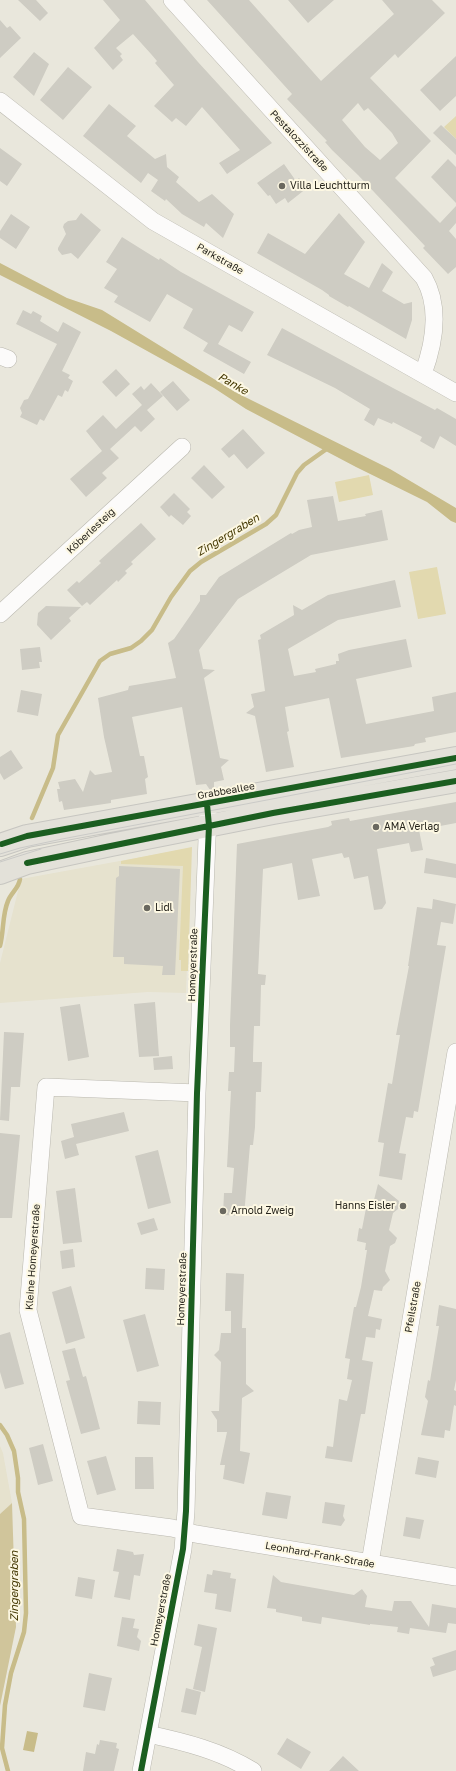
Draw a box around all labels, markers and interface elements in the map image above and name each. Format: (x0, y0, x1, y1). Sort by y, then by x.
street label: Pestalozzistraße (267, 108, 331, 174)
place label: Villa Leuchtturm (290, 180, 370, 192)
marker: Villa Leuchtturm (277, 181, 287, 191)
street label: Parkstraße (194, 241, 246, 277)
water label: Panke (216, 370, 250, 398)
street label: Köberlesteig (64, 506, 118, 556)
water label: Zingergraben (194, 511, 262, 559)
street label: Grabbeallee (196, 780, 256, 802)
place label: AMA Verlag (384, 821, 439, 833)
marker: AMA Verlag (371, 822, 381, 832)
place label: Lidl (155, 902, 173, 914)
marker: Lidl (142, 903, 152, 913)
street label: Homeyerstraße (186, 928, 200, 1002)
place label: Hanns Eisler (335, 1200, 395, 1212)
marker: Hanns Eisler (398, 1201, 408, 1211)
street label: Kleine Homeyerstraße (23, 1204, 43, 1310)
place label: Arnold Zweig (231, 1205, 294, 1217)
marker: Arnold Zweig (218, 1206, 228, 1216)
street label: Homeyerstraße (175, 1252, 189, 1326)
street label: Pfeilstraße (403, 1280, 423, 1334)
street label: Leonhard-Frank-Straße (264, 1539, 376, 1571)
water label: Zingergraben (8, 1551, 22, 1621)
street label: Homeyerstraße (148, 1573, 174, 1647)

